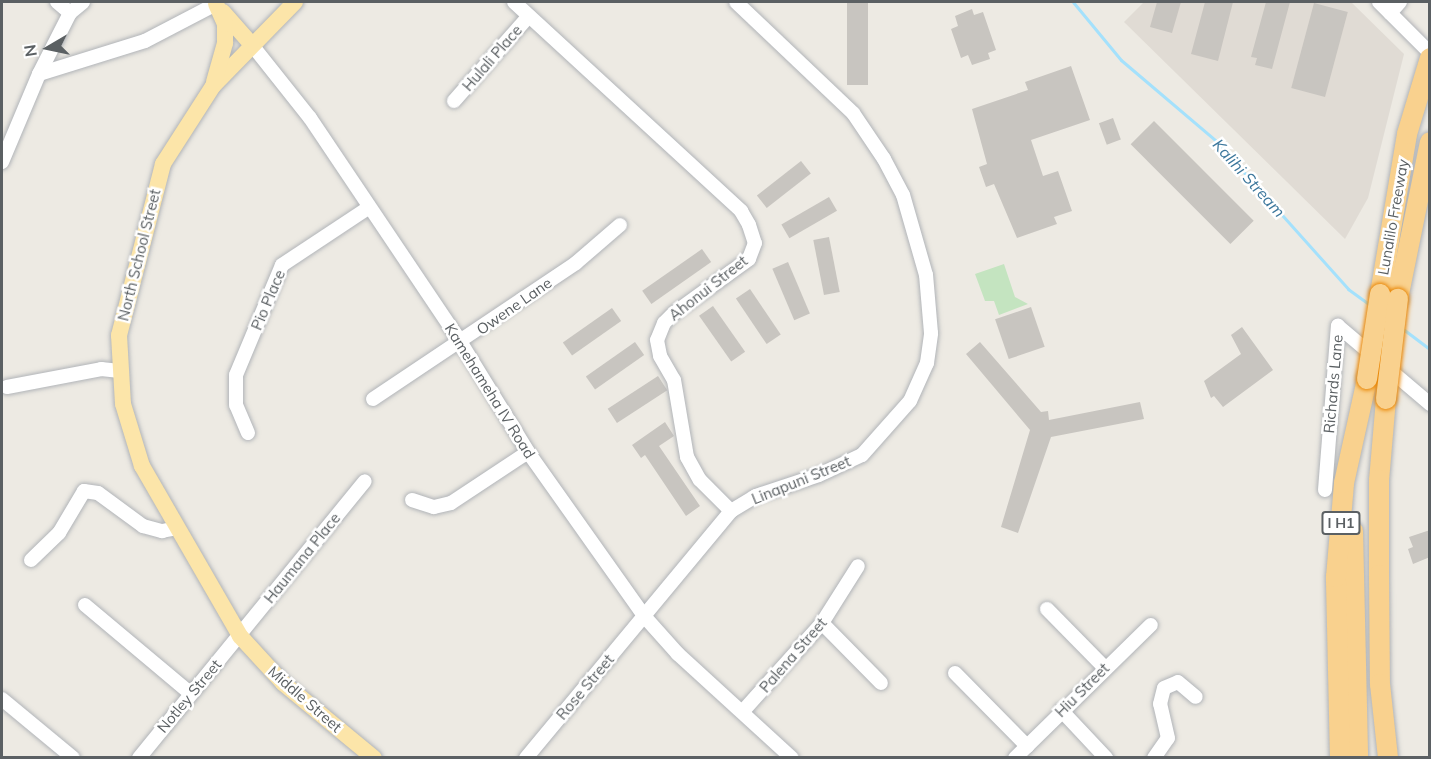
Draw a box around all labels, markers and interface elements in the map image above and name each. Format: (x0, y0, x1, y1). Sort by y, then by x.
north arrow (18, 18, 78, 78)
street label: Hulali Place (458, 21, 526, 95)
text: N (19, 43, 41, 58)
water label: Kalihi Stream (1209, 135, 1289, 221)
street label: Lunalilo Freeway (1374, 158, 1412, 276)
street label: North School Street (114, 187, 164, 323)
street label: Ahonui Street (665, 252, 751, 324)
street label: Pio Place (247, 267, 289, 333)
street label: Owene Lane (473, 273, 555, 339)
street label: Kamehameha IV Road (441, 320, 539, 462)
street label: Richards Lane (1320, 334, 1346, 434)
street label: Linapuni Street (749, 452, 853, 508)
street label: Haumana Place (260, 509, 344, 607)
road number: I H1 (1320, 512, 1362, 534)
street label: Palena Street (756, 614, 830, 696)
street label: Rose Street (552, 651, 618, 723)
street label: Notley Street (153, 656, 225, 736)
street label: Hiu Street (1051, 659, 1113, 721)
street label: Middle Street (265, 662, 345, 736)

